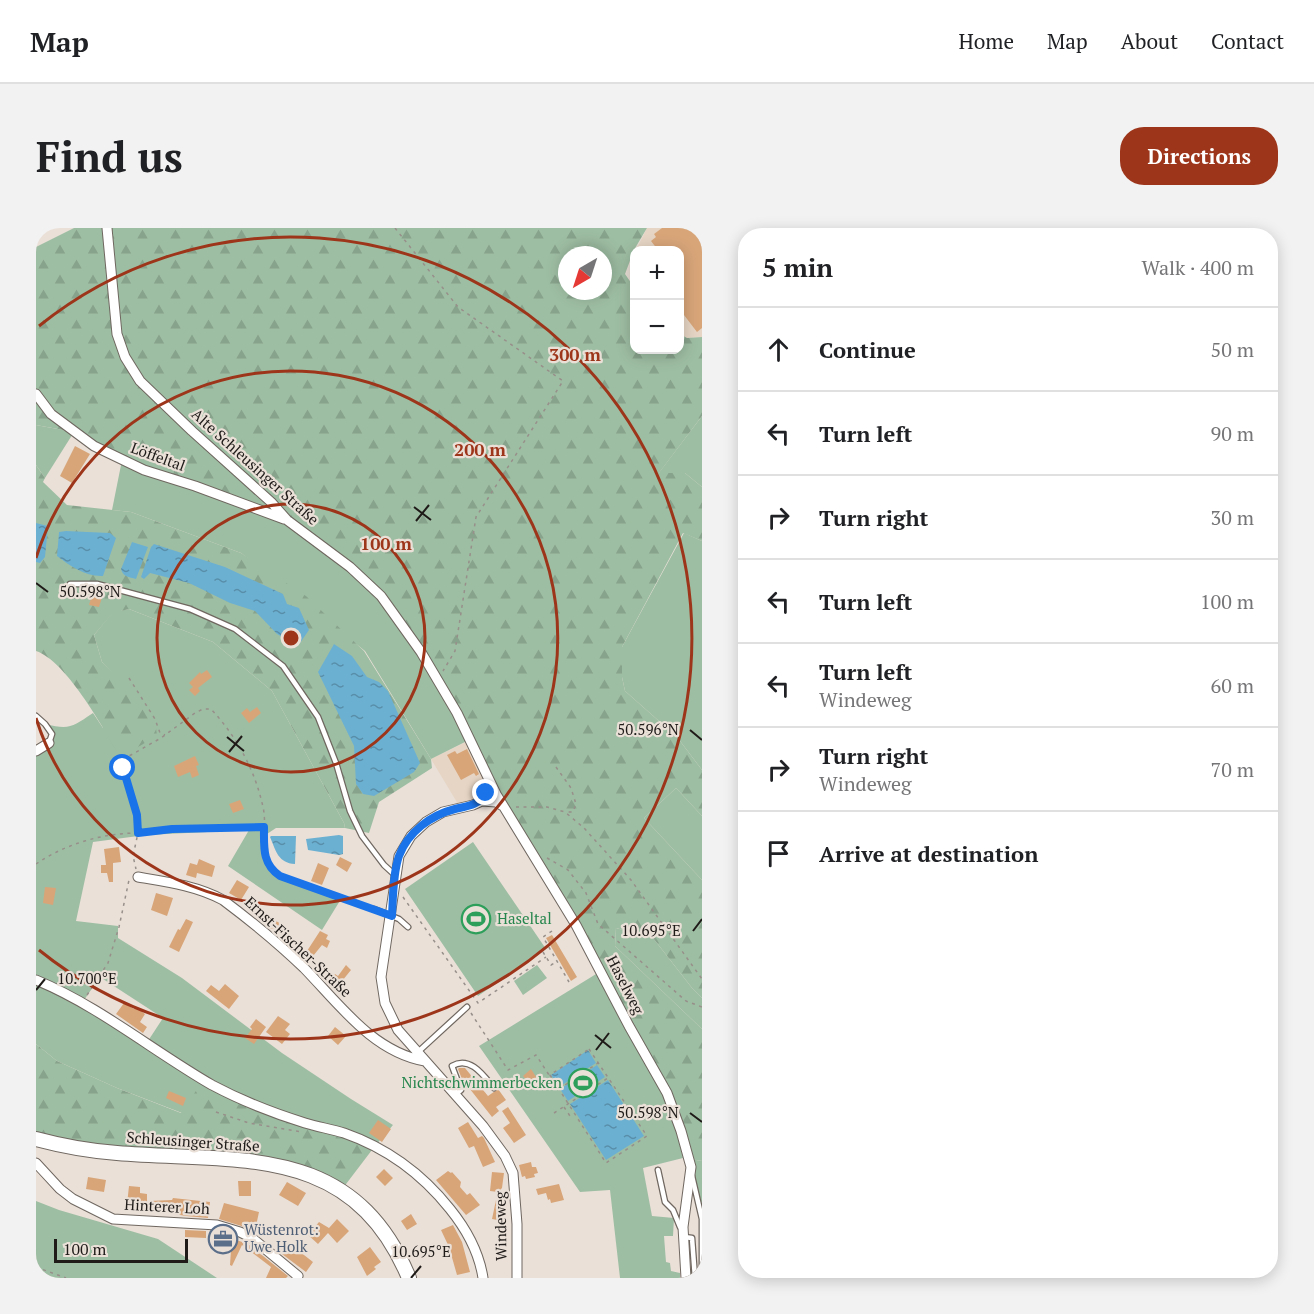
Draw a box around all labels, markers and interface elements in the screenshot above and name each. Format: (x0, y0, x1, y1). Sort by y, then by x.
text: Map (30, 23, 89, 60)
text: Home (958, 27, 1014, 55)
text: Map (1047, 27, 1088, 55)
text: About (1121, 27, 1178, 55)
text: Contact (1211, 27, 1284, 55)
button: Directions (1120, 127, 1278, 185)
text: Find us (36, 128, 183, 184)
north arrow (558, 246, 612, 300)
map controls (630, 246, 684, 354)
button: + (630, 246, 684, 300)
text: 5 min (762, 250, 833, 284)
text: Walk · 400 m (1142, 254, 1254, 281)
button: − (630, 300, 684, 354)
icon: ahead (762, 333, 795, 366)
text: Continue (819, 335, 916, 364)
text: 50 m (1211, 336, 1254, 363)
text: 300 m (549, 342, 601, 366)
street label: Alte Schleusinger Straße (188, 404, 324, 529)
icon: left (762, 417, 795, 450)
text: Turn left (819, 419, 912, 448)
text: 90 m (1211, 420, 1254, 447)
street label: Löffeltal (128, 437, 188, 475)
text: 200 m (454, 437, 506, 461)
icon: right (762, 501, 795, 534)
text: Turn right (819, 503, 928, 532)
text: 30 m (1211, 504, 1254, 531)
text: 100 m (360, 531, 412, 555)
text: 50.598°N (59, 581, 121, 601)
icon: left (762, 585, 795, 618)
text: Turn left (819, 587, 912, 616)
text: 100 m (1200, 588, 1254, 615)
centre of rings (281, 628, 301, 648)
text: Turn left (819, 657, 912, 686)
icon: left (762, 669, 795, 702)
text: 60 m (1211, 672, 1254, 699)
text: Windeweg (819, 686, 912, 713)
text: 50.596°N (617, 719, 679, 739)
text: Turn right (819, 741, 928, 770)
icon: right (762, 753, 795, 786)
route start (109, 754, 135, 780)
text: 70 m (1211, 756, 1254, 783)
text: Windeweg (819, 770, 912, 797)
route end (472, 779, 498, 805)
icon: arrive (762, 837, 795, 870)
text: Arrive at destination (819, 839, 1038, 868)
street label: Ernst-Fischer-Straße (241, 891, 356, 1001)
sports icon: Haseltal (460, 903, 492, 935)
place label: Haseltal (497, 908, 552, 928)
text: 10.695°E (621, 920, 681, 940)
street label: Haselweg (603, 952, 650, 1018)
text: 10.700°E (57, 968, 117, 988)
sports icon: Nichtschwimmerbecken (567, 1067, 599, 1099)
place label: Nichtschwimmerbecken (401, 1072, 562, 1092)
text: 50.598°N (617, 1102, 679, 1122)
street label: Schleusinger Straße (126, 1126, 260, 1156)
street label: Windeweg (489, 1190, 511, 1261)
street label: Hinterer Loh (124, 1194, 210, 1218)
place label: Wüstenrot: Uwe Holk (244, 1219, 319, 1256)
office icon: Wüstenrot: Uwe Holk (207, 1223, 239, 1255)
scale bar (54, 1236, 188, 1264)
text: 100 m (63, 1238, 106, 1260)
text: 10.695°E (391, 1241, 451, 1261)

